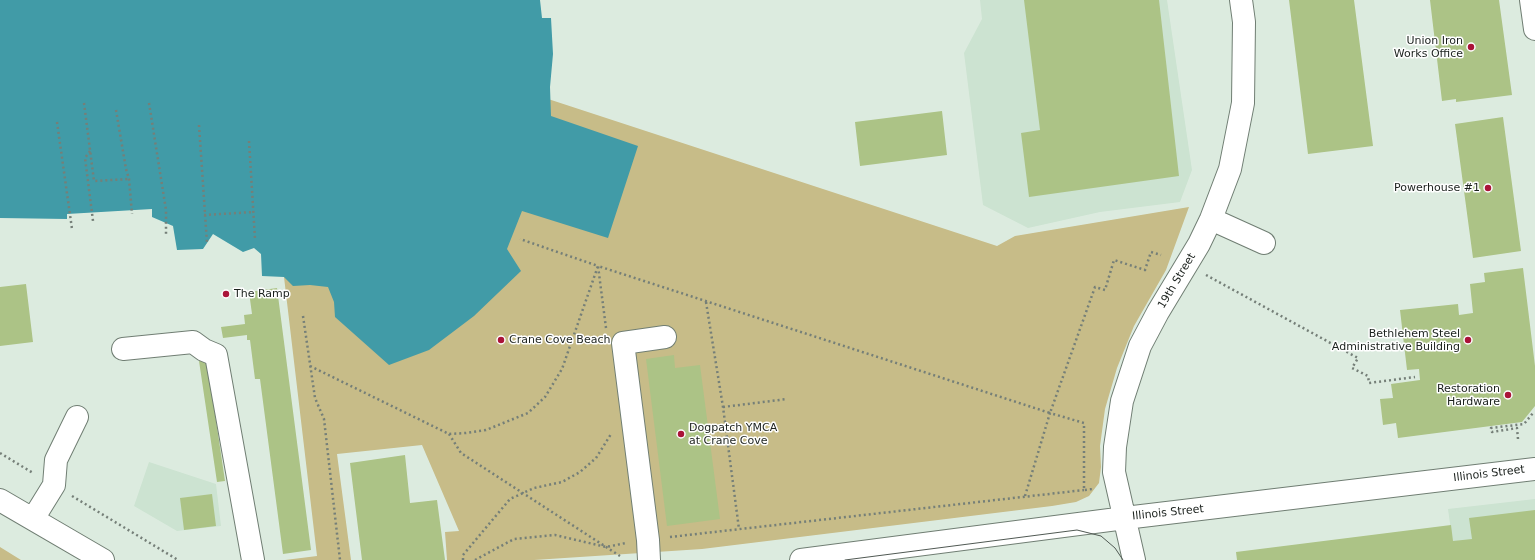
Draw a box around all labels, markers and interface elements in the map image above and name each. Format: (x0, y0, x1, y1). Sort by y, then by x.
place label: Union Iron Works Office (1394, 34, 1463, 60)
marker: Union Iron Works Office (1466, 42, 1476, 52)
place label: Powerhouse #1 (1394, 181, 1480, 195)
marker: Powerhouse #1 (1483, 183, 1493, 193)
street label: 19th Street (1155, 251, 1199, 311)
place label: The Ramp (234, 287, 290, 301)
marker: The Ramp (221, 289, 231, 299)
place label: Bethlehem Steel Administrative Building (1332, 327, 1460, 353)
place label: Crane Cove Beach (509, 333, 610, 347)
marker: Crane Cove Beach (496, 335, 506, 345)
marker: Bethlehem Steel Administrative Building (1463, 335, 1473, 345)
place label: Restoration Hardware (1437, 382, 1500, 408)
marker: Restoration Hardware (1503, 390, 1513, 400)
place label: Dogpatch YMCA at Crane Cove (689, 421, 777, 447)
marker: Dogpatch YMCA at Crane Cove (676, 429, 686, 439)
street label: Illinois Street (1453, 463, 1525, 485)
street label: Illinois Street (1132, 503, 1204, 523)

